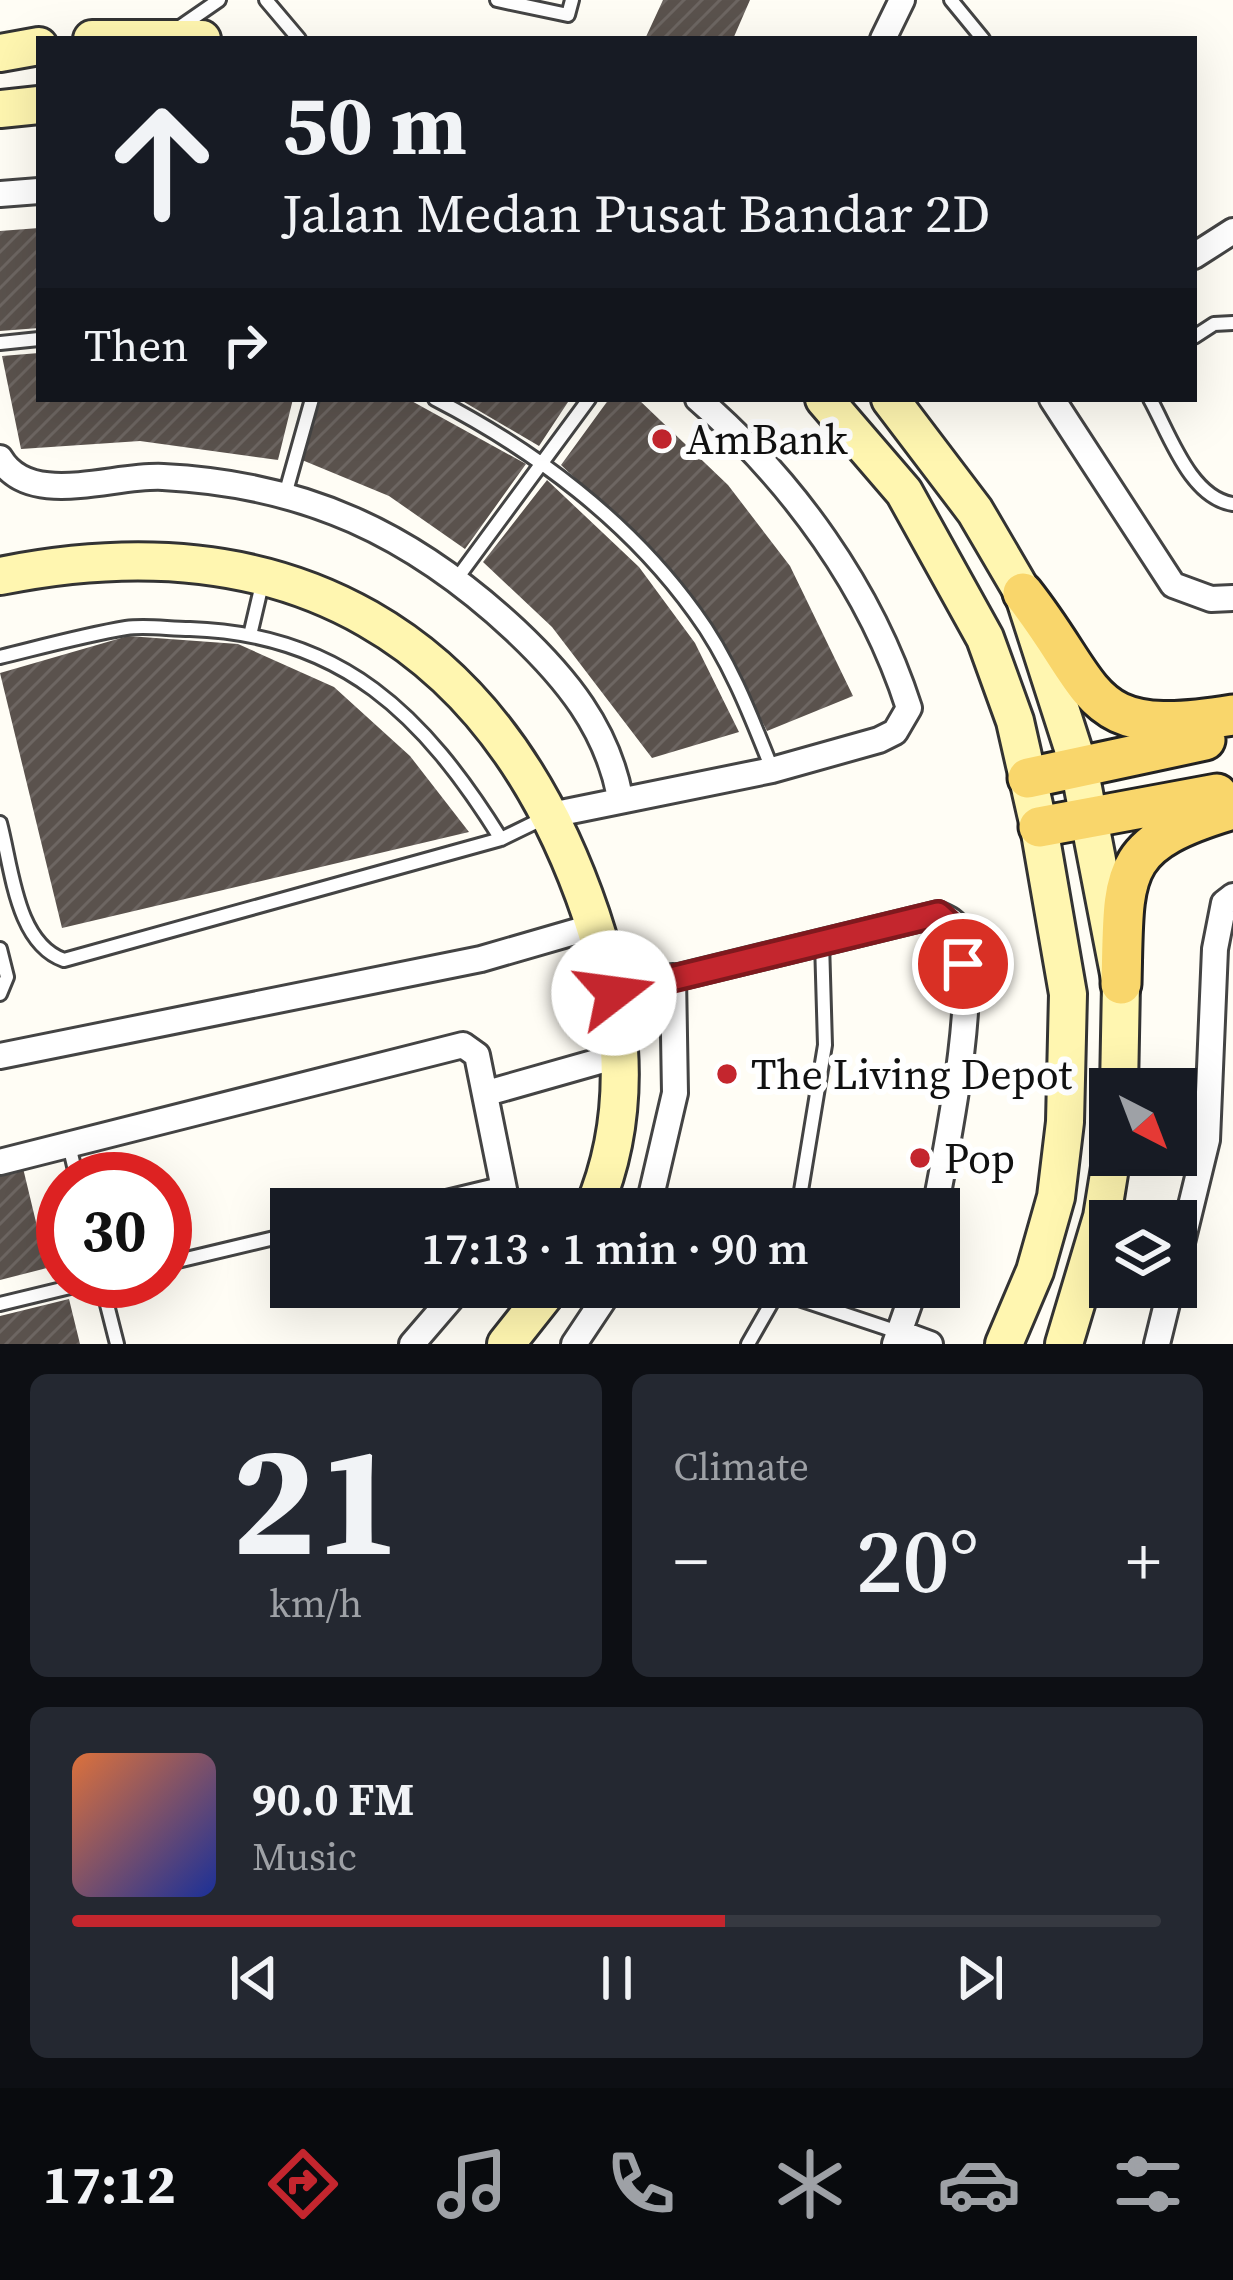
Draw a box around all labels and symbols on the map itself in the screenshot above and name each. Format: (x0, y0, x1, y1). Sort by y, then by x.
place label: AmBank (686, 410, 848, 468)
marker: AmBank (649, 426, 675, 452)
pin (912, 913, 1014, 1015)
position arrow (551, 930, 677, 1056)
place label: The Living Depot (751, 1045, 1072, 1103)
marker: The Living Depot (714, 1061, 740, 1087)
north arrow (1089, 1068, 1197, 1176)
place label: Pop (944, 1129, 1015, 1187)
marker: Pop (907, 1145, 933, 1171)
speed limit sign: 30 (36, 1152, 192, 1308)

